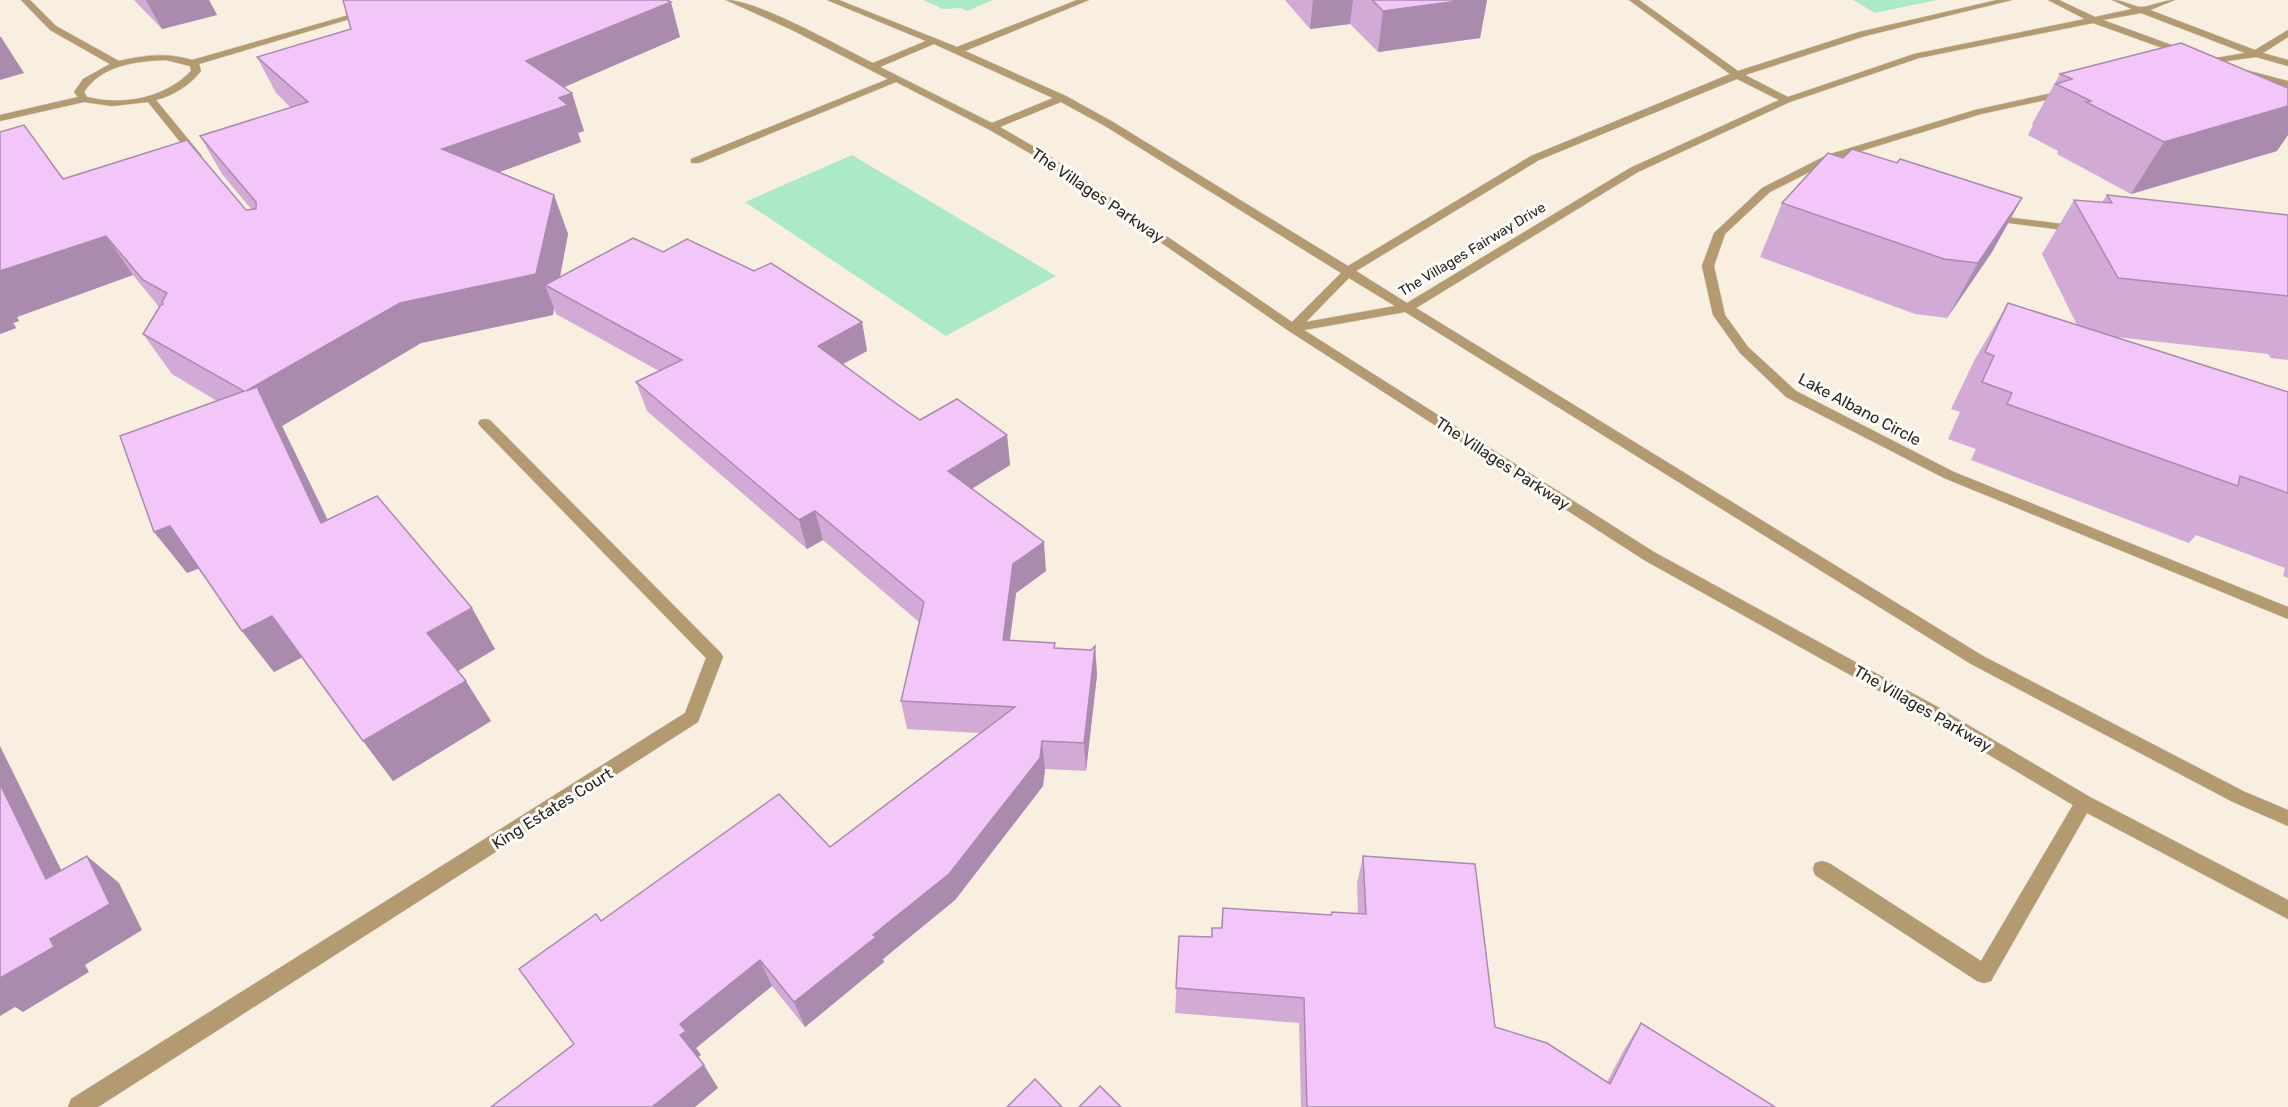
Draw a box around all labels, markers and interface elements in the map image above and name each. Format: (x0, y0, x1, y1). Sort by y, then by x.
street label: The Villages Parkway (1028, 144, 1168, 247)
street label: The Villages Fairway Drive (1396, 199, 1549, 300)
street label: Lake Albano Circle (1795, 369, 1924, 450)
street label: The Villages Parkway (1432, 413, 1573, 514)
street label: The Villages Parkway (1850, 661, 1995, 756)
street label: King Estates Court (488, 764, 616, 853)

